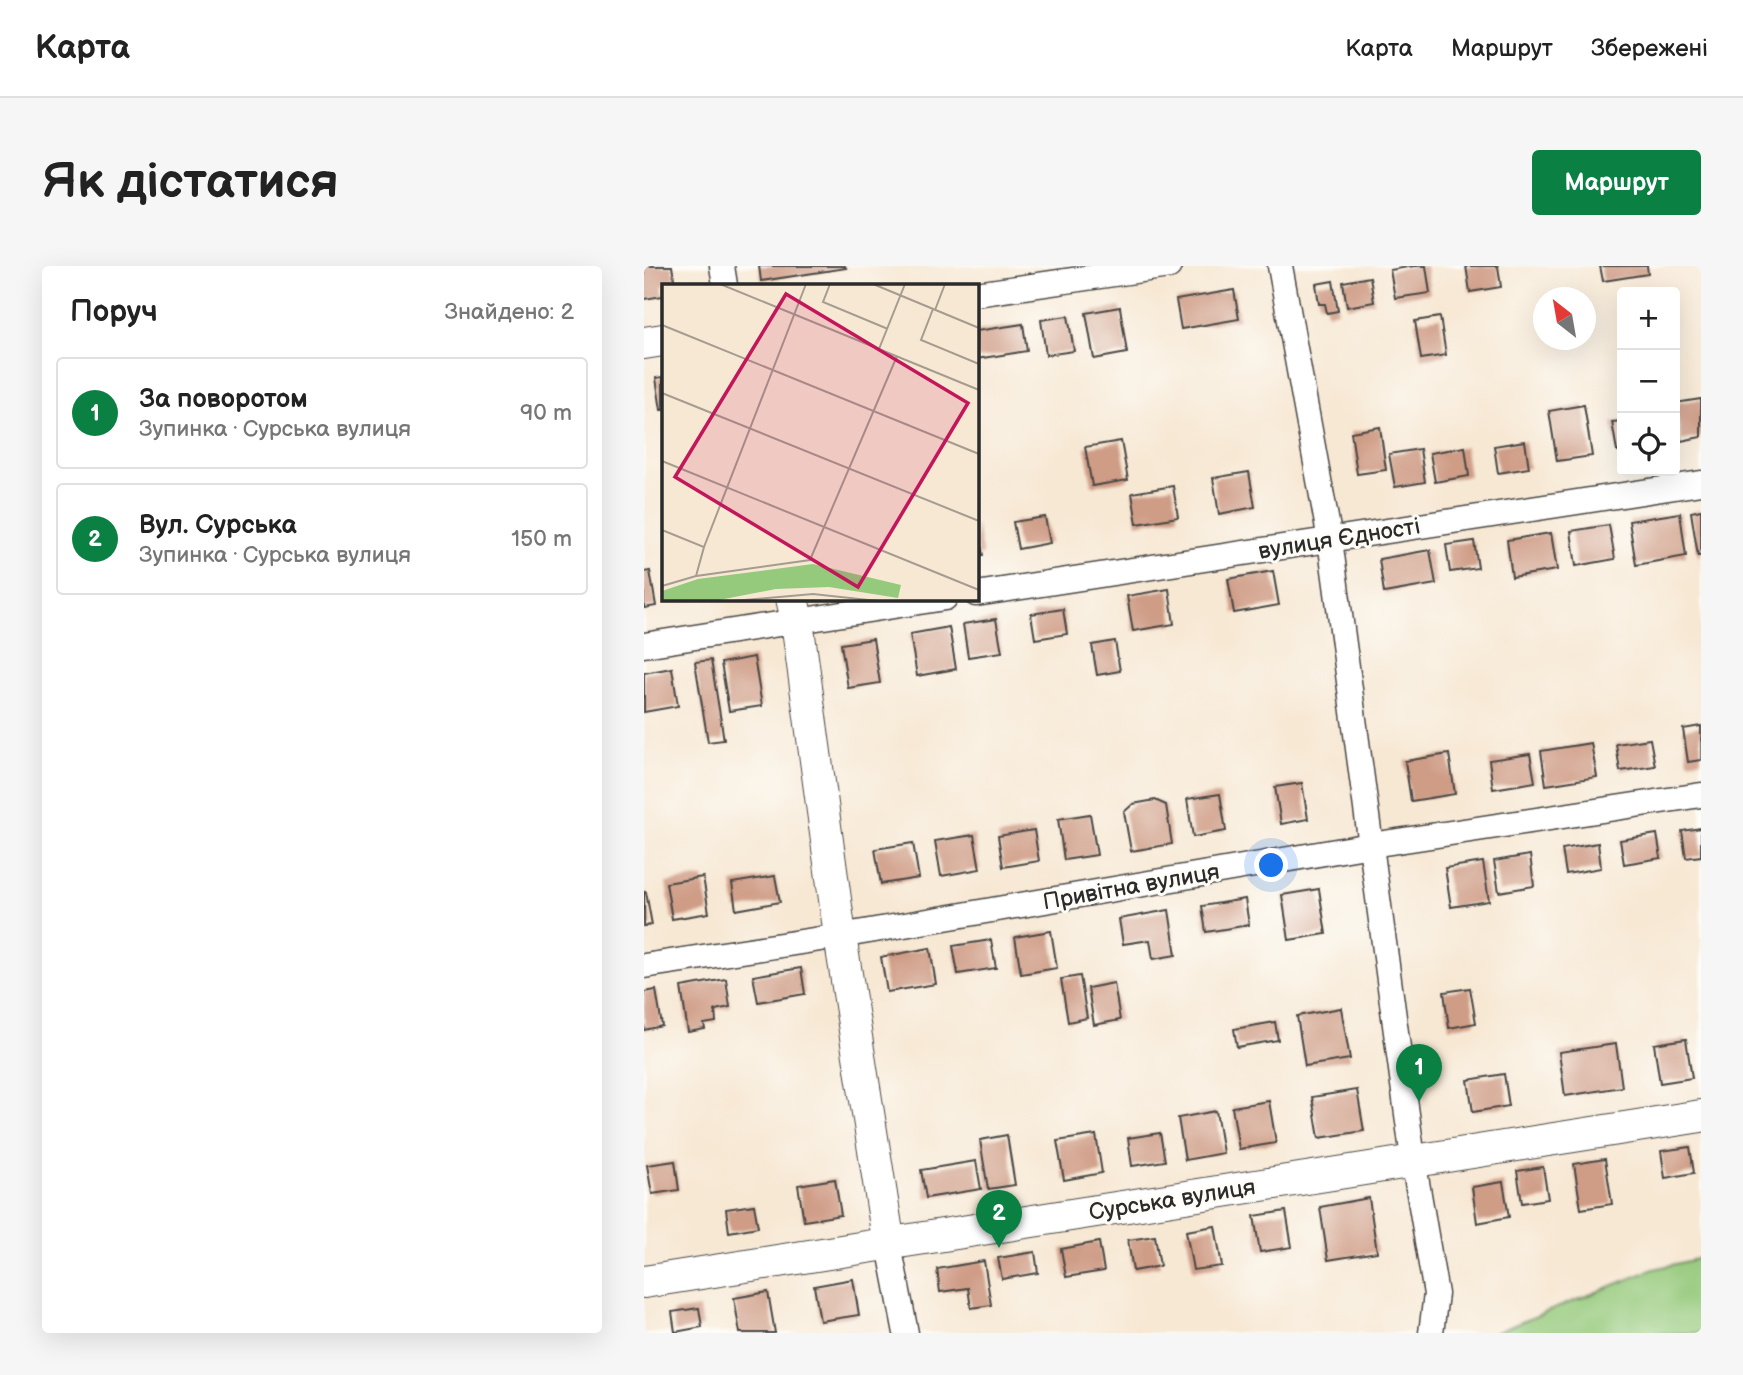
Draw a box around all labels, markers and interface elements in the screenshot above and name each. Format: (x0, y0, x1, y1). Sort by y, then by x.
text: Карта (35, 28, 130, 68)
text: Карта (1345, 34, 1413, 63)
text: Маршрут (1451, 34, 1553, 63)
text: Збережені (1591, 34, 1708, 63)
button: Маршрут (1532, 150, 1701, 215)
text: Як дістатися (42, 153, 339, 212)
inset map (662, 284, 978, 600)
north arrow (1533, 287, 1596, 350)
map controls (1617, 287, 1680, 476)
button: + (1617, 287, 1680, 350)
text: Поруч (70, 294, 158, 330)
text: Знайдено: 2 (445, 298, 574, 326)
button: − (1617, 350, 1680, 413)
text: За поворотом (139, 384, 308, 415)
text: 1 (90, 399, 100, 427)
text: 90 m (520, 399, 572, 427)
button: locate (1617, 413, 1680, 476)
text: Зупинка · Сурська вулиця (139, 415, 411, 443)
text: Вул. Сурська (139, 510, 297, 541)
street label: вулиця Єдності (1256, 512, 1422, 566)
text: 2 (88, 525, 102, 553)
text: 150 m (511, 525, 572, 553)
text: Зупинка · Сурська вулиця (139, 541, 411, 569)
your location (1254, 848, 1288, 882)
street label: Привітна вулиця (1041, 858, 1222, 916)
pin: 1 (1396, 1044, 1442, 1102)
street label: Сурська вулиця (1087, 1173, 1257, 1227)
pin: 2 (976, 1190, 1022, 1248)

